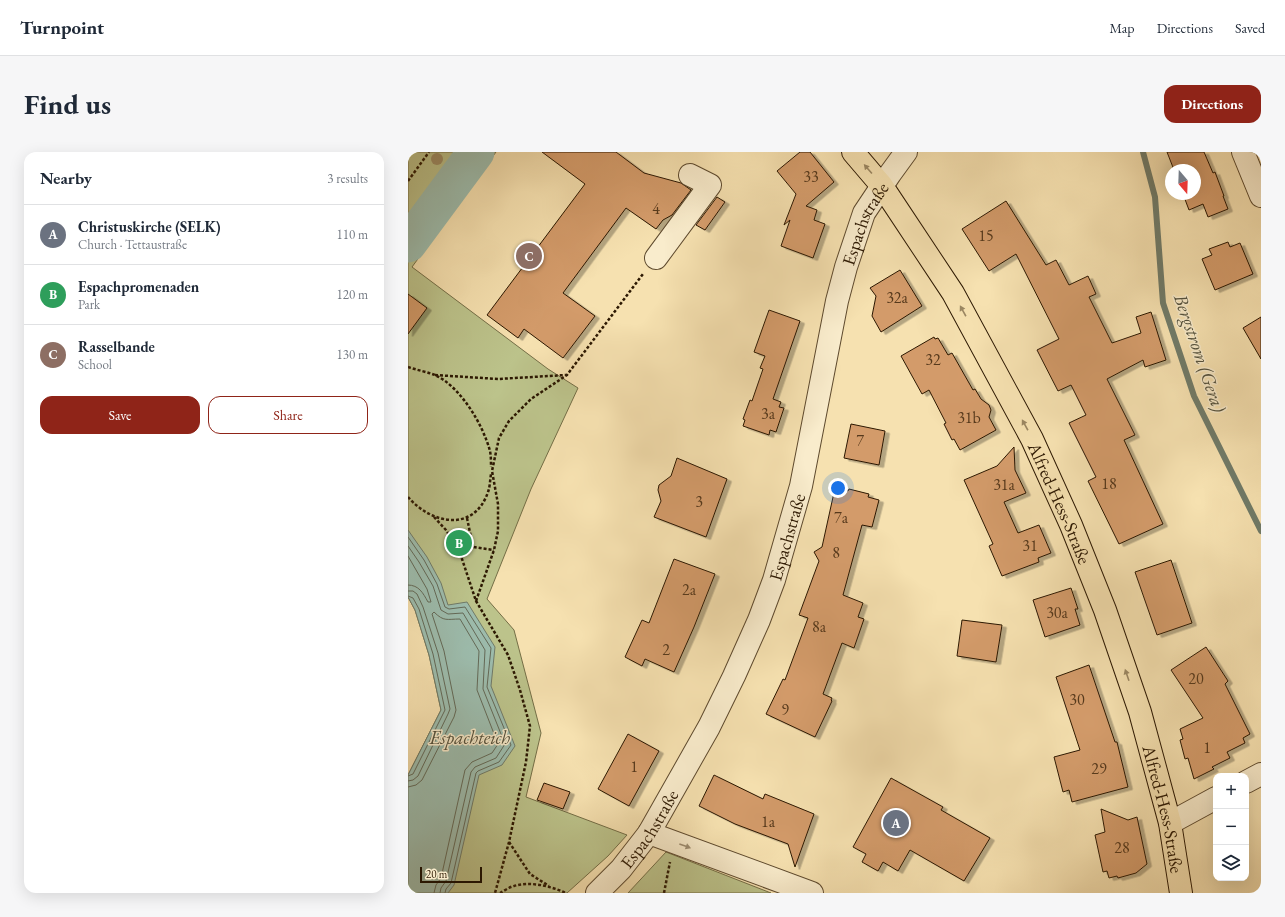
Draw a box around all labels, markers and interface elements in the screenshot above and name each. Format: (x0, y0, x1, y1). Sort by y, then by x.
text: Turnpoint (20, 15, 104, 40)
text: Map (1109, 19, 1135, 37)
text: Directions (1157, 19, 1213, 37)
text: Saved (1235, 19, 1265, 37)
button: Directions (1164, 85, 1261, 123)
text: Find us (24, 86, 111, 122)
one-way arrow (863, 163, 872, 174)
north arrow (1165, 164, 1201, 200)
house number: 33 (803, 166, 819, 187)
text: Nearby (40, 167, 92, 189)
text: 3 results (327, 170, 368, 187)
street label: Espachstraße (836, 177, 893, 268)
house number: 4 (652, 198, 660, 219)
text: Christuskirche (SELK) (78, 217, 221, 236)
house number: 15 (978, 225, 994, 246)
text: A (48, 226, 58, 243)
text: 110 m (337, 226, 368, 243)
text: Church · Tettaustraße (78, 236, 187, 253)
pin: C (516, 241, 542, 271)
text: Espachpromenaden (78, 277, 199, 296)
text: B (49, 286, 57, 303)
text: 120 m (337, 286, 368, 303)
house number: 32a (886, 287, 908, 308)
water label: Bergstrom (Gera) (1168, 290, 1232, 416)
text: Park (78, 296, 100, 313)
one-way arrow (959, 305, 966, 317)
text: Rasselbande (78, 337, 155, 356)
text: C (48, 346, 58, 363)
text: 130 m (337, 346, 368, 363)
house number: 32 (925, 349, 941, 370)
text: School (78, 356, 112, 373)
button: Save (40, 396, 200, 434)
button: Share (208, 396, 368, 434)
house number: 3a (761, 403, 776, 424)
house number: 31b (957, 407, 981, 428)
one-way arrow (1021, 420, 1028, 431)
house number: 7 (856, 430, 864, 451)
street label: Alfred-Hess-Straße (1023, 437, 1097, 567)
house number: 18 (1101, 473, 1117, 494)
house number: 31a (993, 474, 1015, 495)
your location (828, 478, 848, 498)
house number: 3 (695, 491, 703, 512)
street label: Espachstraße (763, 491, 810, 583)
house number: 7a (834, 507, 849, 528)
pin: B (446, 528, 472, 558)
house number: 31 (1022, 535, 1038, 556)
house number: 8 (832, 542, 840, 563)
house number: 2a (682, 579, 697, 600)
house number: 30a (1046, 602, 1068, 623)
house number: 8a (812, 616, 827, 637)
house number: 2 (662, 639, 670, 660)
house number: 20 (1188, 668, 1204, 689)
one-way arrow (1124, 669, 1130, 681)
house number: 30 (1069, 689, 1085, 710)
house number: 9 (781, 699, 789, 720)
water label: Espachteich (429, 725, 510, 750)
house number: 1 (1203, 737, 1211, 758)
street label: Alfred-Hess-Straße (1138, 741, 1189, 875)
house number: 1 (630, 756, 638, 777)
house number: 29 (1091, 758, 1107, 779)
map controls (1213, 773, 1249, 881)
button: + (1213, 773, 1249, 809)
street label: Espachstraße (615, 785, 683, 873)
pin: A (883, 808, 909, 838)
button: − (1213, 809, 1249, 845)
house number: 1a (761, 811, 776, 832)
house number: 28 (1114, 837, 1130, 858)
one-way arrow (680, 844, 692, 850)
button: layers (1213, 845, 1249, 881)
scale bar (420, 865, 482, 884)
text: 20 m (426, 867, 447, 881)

